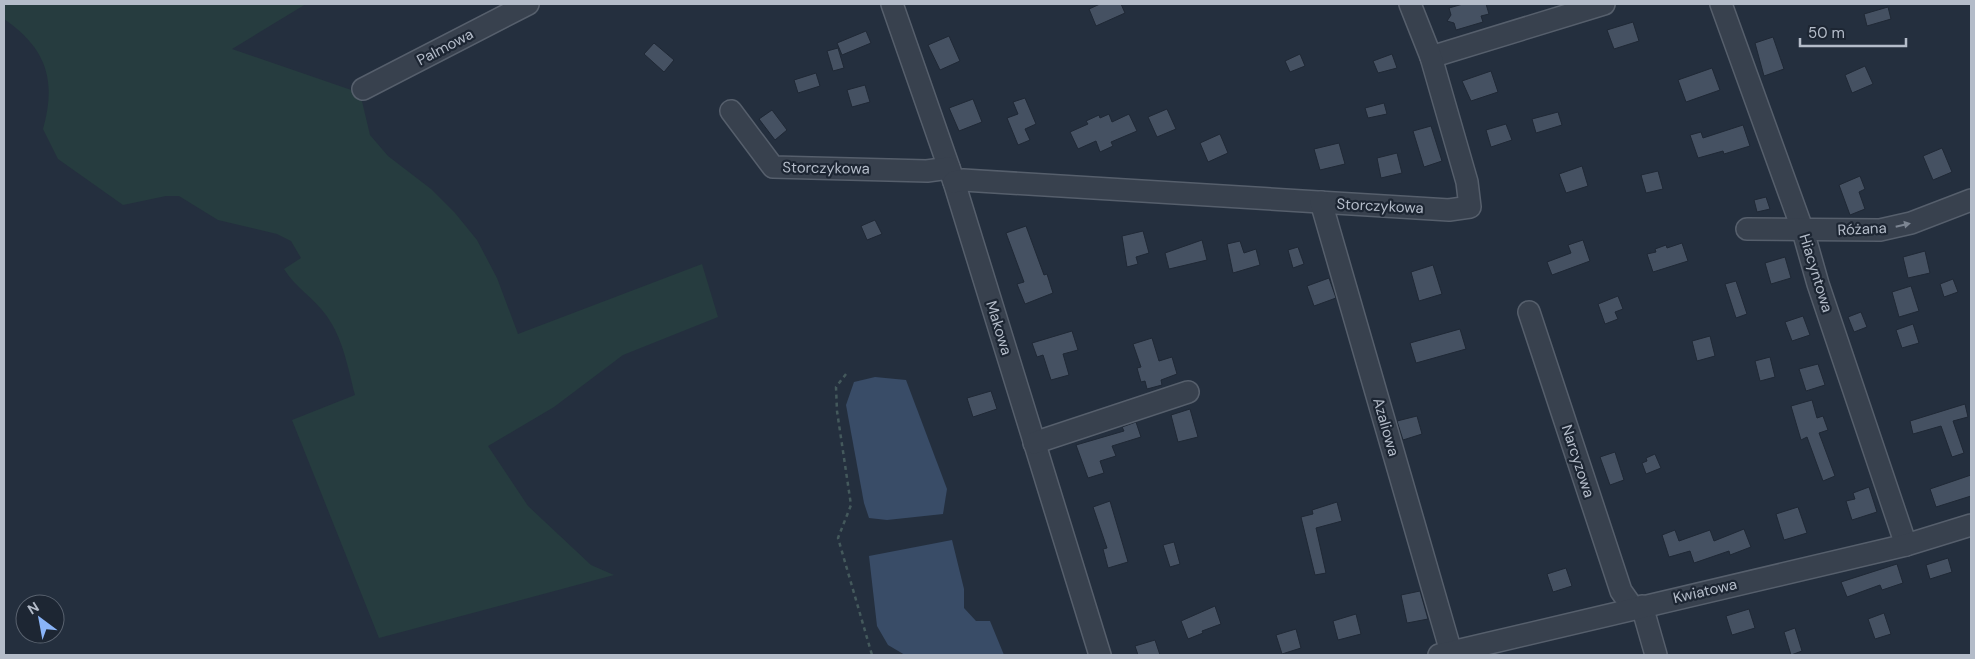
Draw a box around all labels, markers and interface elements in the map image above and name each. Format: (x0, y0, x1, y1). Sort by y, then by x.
scale bar (1800, 15, 1906, 47)
text: 50 m (1808, 23, 1845, 43)
street label: Palmowa (413, 24, 477, 70)
street label: Storczykowa (782, 157, 870, 179)
street label: Storczykowa (1336, 194, 1424, 218)
street label: Różana (1837, 218, 1887, 240)
one-way arrow (1896, 220, 1912, 228)
street label: Hiacyntowa (1795, 231, 1837, 315)
street label: Makowa (981, 298, 1017, 358)
street label: Azaliowa (1368, 395, 1404, 459)
street label: Narcyzowa (1557, 422, 1599, 500)
street label: Kwiatowa (1671, 574, 1739, 608)
north arrow (15, 594, 65, 644)
text: N (24, 598, 42, 618)

